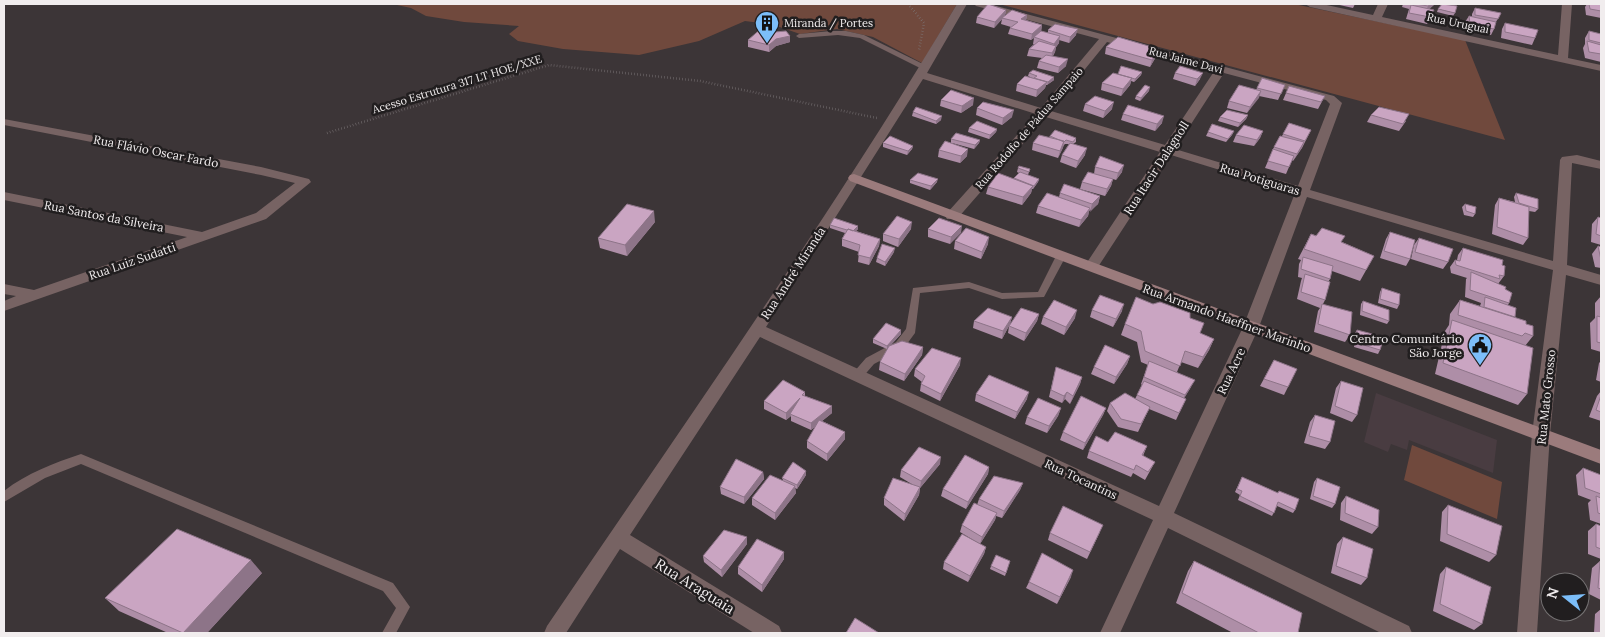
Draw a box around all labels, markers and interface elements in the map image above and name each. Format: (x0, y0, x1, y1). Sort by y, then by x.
building icon: Miranda / Portes (754, 10, 780, 44)
street label: Rua Uruguai (1426, 10, 1490, 36)
place label: Miranda / Portes (784, 16, 873, 31)
street label: Rua Jaime Davi (1148, 43, 1224, 77)
street label: Acesso Estrutura 317 LT HOE/XXE (370, 51, 544, 118)
street label: Rua Rodolfo de Pádua Sampaio (972, 64, 1086, 192)
street label: Rua Itacir Dalagnoll (1120, 118, 1192, 218)
street label: Rua Flávio Oscar Fardo (92, 132, 220, 170)
street label: Rua Potiguaras (1218, 160, 1302, 198)
street label: Rua Santos da Silveira (43, 197, 165, 235)
street label: Rua André Miranda (758, 224, 828, 322)
street label: Rua Luiz Sudatti (87, 239, 177, 283)
street label: Rua Armando Haeffner Marinho (1141, 281, 1313, 355)
place label: Centro Comunitário São Jorge (1349, 331, 1462, 360)
public building icon: Centro Comunitário São Jorge (1467, 332, 1493, 366)
street label: Rua Acre (1214, 345, 1248, 397)
street label: Rua Mato Grosso (1534, 349, 1558, 445)
street label: Rua Tocantins (1042, 456, 1120, 503)
street label: Rua Araguaia (652, 554, 739, 618)
north arrow (1540, 572, 1590, 622)
text: N (1542, 585, 1563, 601)

